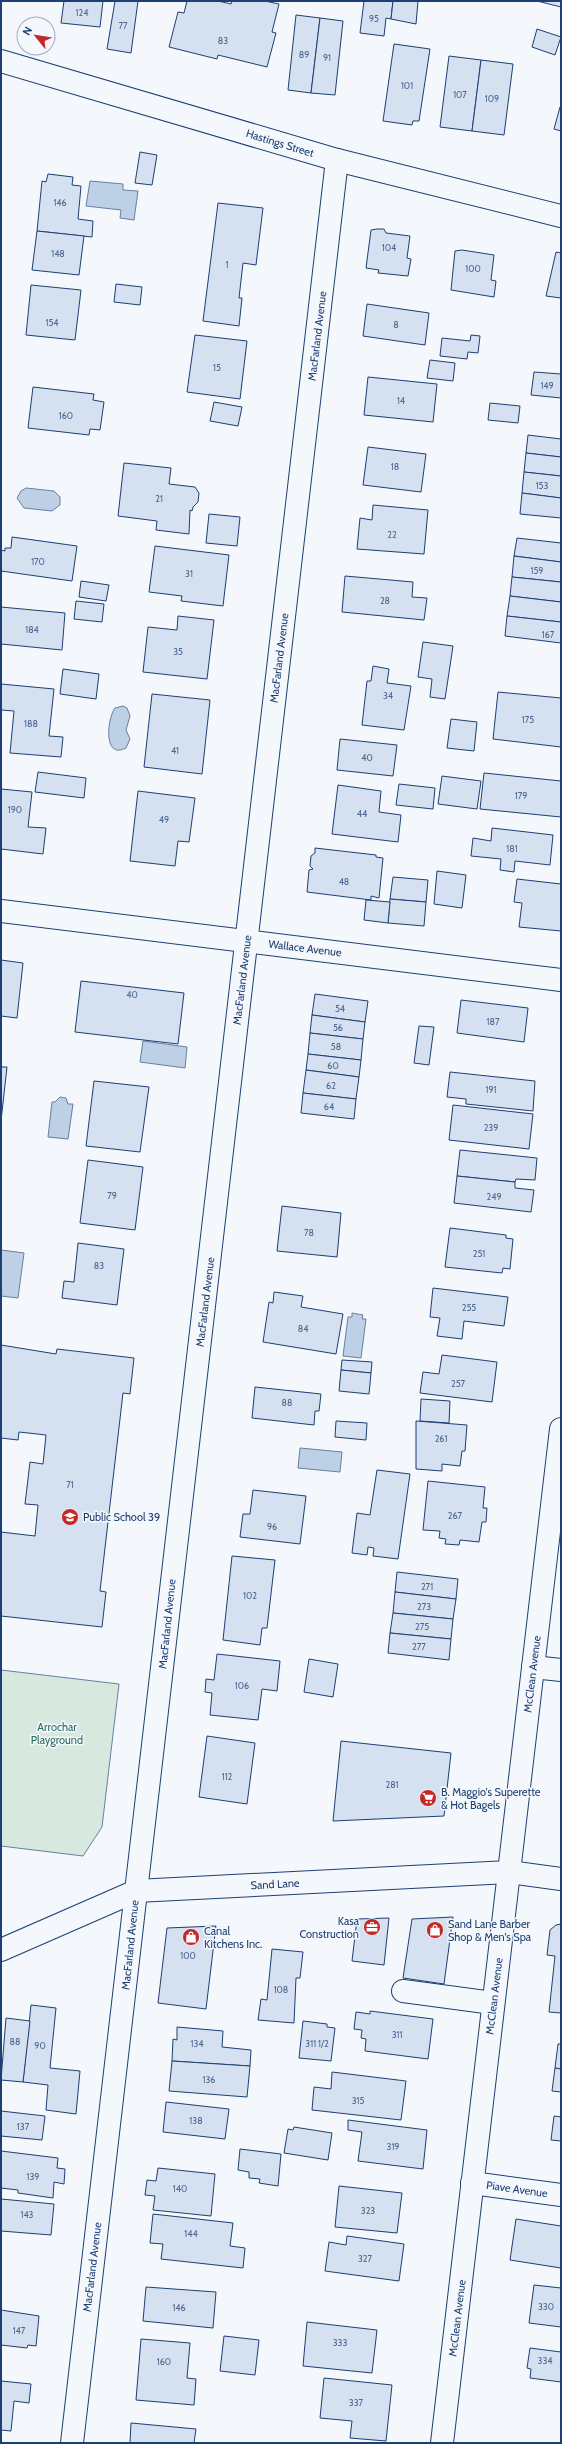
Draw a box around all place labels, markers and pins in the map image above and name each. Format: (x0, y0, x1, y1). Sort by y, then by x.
school or university icon: Public School 39 (60, 1507, 80, 1527)
place label: Public School 39 (83, 1510, 160, 1524)
place label: B. Maggio's Superette & Hot Bagels (441, 1785, 541, 1812)
supermarket icon: B. Maggio's Superette & Hot Bagels (418, 1788, 438, 1808)
place label: Kasa Construction (299, 1914, 360, 1941)
office icon: Kasa Construction (362, 1917, 382, 1937)
place label: Sand Lane Barber Shop & Men's Spa (448, 1917, 532, 1944)
shop icon: Sand Lane Barber Shop & Men's Spa (425, 1920, 445, 1940)
place label: Canal Kitchens Inc. (204, 1924, 262, 1951)
shop icon: Canal Kitchens Inc. (181, 1927, 201, 1947)

